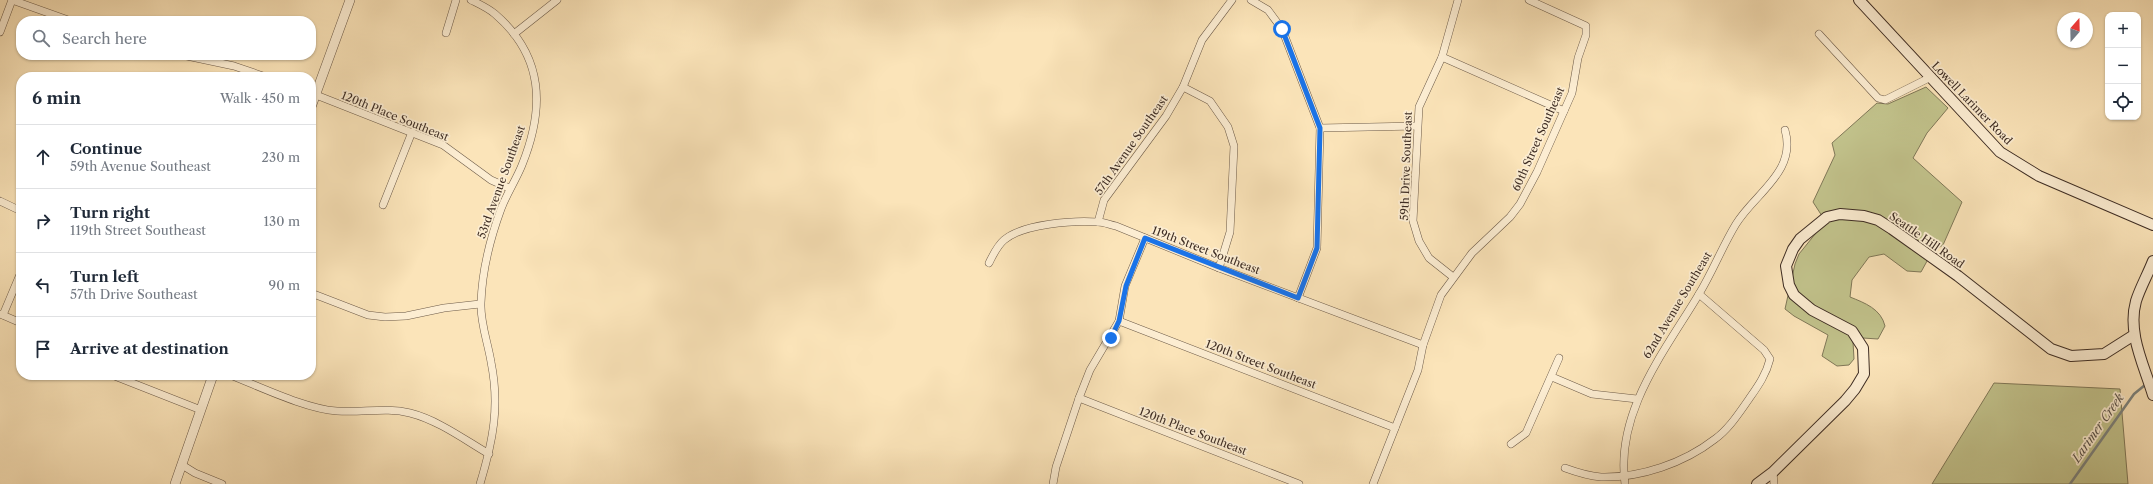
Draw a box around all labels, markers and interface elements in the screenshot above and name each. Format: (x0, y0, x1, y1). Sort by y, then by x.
north arrow (2057, 12, 2093, 48)
map controls (2105, 12, 2141, 120)
button: + (2105, 12, 2141, 48)
search box (16, 16, 316, 60)
route start (1273, 20, 1291, 38)
icon: search (30, 27, 52, 49)
text: Search here (62, 29, 147, 48)
button: − (2105, 48, 2141, 84)
street label: Lowell Larimer Road (1929, 59, 2015, 148)
button: locate (2105, 84, 2141, 120)
street label: 60th Street Southeast (1509, 85, 1567, 193)
text: 6 min (32, 88, 81, 108)
street label: 120th Place Southeast (339, 88, 451, 144)
text: Walk · 450 m (220, 90, 300, 106)
street label: 57th Avenue Southeast (1091, 93, 1171, 197)
street label: 59th Drive Southeast (1397, 111, 1415, 221)
street label: 53rd Avenue Southeast (474, 124, 528, 240)
text: Continue (70, 139, 142, 158)
icon: ahead (32, 146, 54, 168)
text: 230 m (262, 149, 300, 165)
text: 59th Avenue Southeast (70, 158, 211, 174)
text: Turn right (70, 203, 150, 222)
street label: Seattle Hill Road (1887, 209, 1967, 271)
icon: right (32, 210, 54, 232)
text: 130 m (264, 213, 300, 229)
text: 119th Street Southeast (70, 222, 206, 238)
street label: 119th Street Southeast (1150, 223, 1262, 277)
street label: 62nd Avenue Southeast (1639, 249, 1715, 361)
text: Turn left (70, 267, 139, 286)
icon: left (32, 274, 54, 296)
text: 90 m (269, 277, 300, 293)
text: 57th Drive Southeast (70, 286, 198, 302)
route end (1102, 329, 1120, 347)
street label: 120th Street Southeast (1204, 336, 1318, 392)
icon: arrive (32, 338, 54, 360)
text: Arrive at destination (70, 339, 229, 358)
water label: Larimer Creek (2068, 390, 2127, 466)
street label: 120th Place Southeast (1137, 404, 1249, 458)

